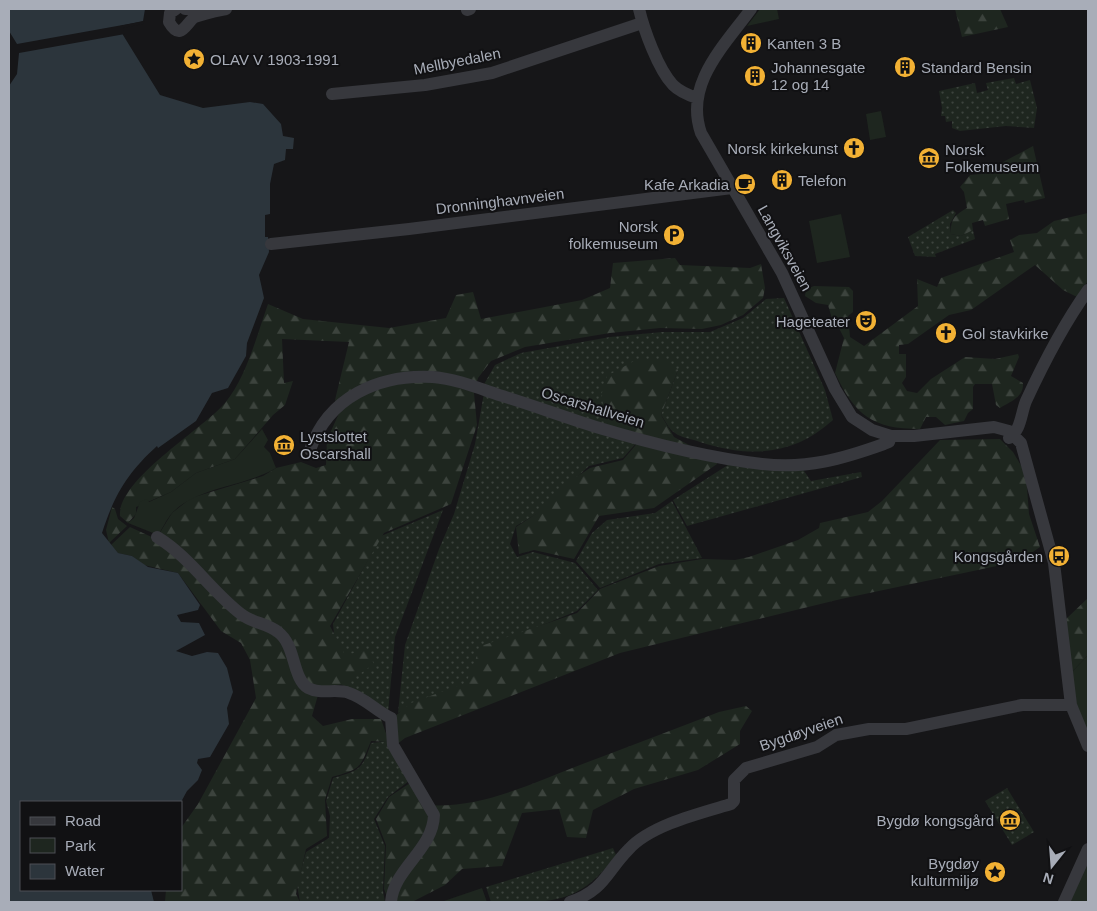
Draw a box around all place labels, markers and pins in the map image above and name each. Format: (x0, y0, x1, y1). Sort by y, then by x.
building icon: Kanten 3 B (739, 31, 763, 55)
place label: Kanten 3 B (767, 35, 841, 52)
place icon: OLAV V 1903-1991 (182, 47, 206, 71)
place label: OLAV V 1903-1991 (210, 51, 339, 68)
building icon: Standard Bensin (893, 55, 917, 79)
place label: Johannesgate 12 og 14 (771, 59, 865, 93)
place label: Standard Bensin (921, 59, 1032, 76)
building icon: Johannesgate 12 og 14 (743, 64, 767, 88)
church icon: Norsk kirkekunst (842, 136, 866, 160)
place label: Norsk kirkekunst (727, 140, 839, 157)
place label: Norsk Folkemuseum (945, 141, 1039, 175)
museum icon: Norsk Folkemuseum (917, 146, 941, 170)
building icon: Telefon (770, 168, 794, 192)
cafe icon: Kafe Arkadia (733, 172, 757, 196)
place label: Telefon (798, 172, 846, 189)
place label: Kafe Arkadia (644, 176, 730, 193)
place label: Norsk folkemuseum (569, 218, 658, 252)
parking icon: Norsk folkemuseum (662, 223, 686, 247)
theatre icon: Hageteater (854, 309, 878, 333)
place label: Hageteater (776, 313, 850, 330)
church icon: Gol stavkirke (934, 321, 958, 345)
place label: Gol stavkirke (962, 325, 1049, 342)
place label: Lystslottet Oscarshall (300, 428, 371, 462)
museum icon: Lystslottet Oscarshall (272, 433, 296, 457)
bus stop icon: Kongsgården (1047, 544, 1071, 568)
place label: Kongsgården (954, 548, 1043, 565)
museum icon: Bygdø kongsgård (998, 808, 1022, 832)
place label: Bygdø kongsgård (876, 812, 994, 829)
place label: Bygdøy kulturmiljø (911, 855, 979, 889)
place icon: Bygdøy kulturmiljø (983, 860, 1007, 884)

